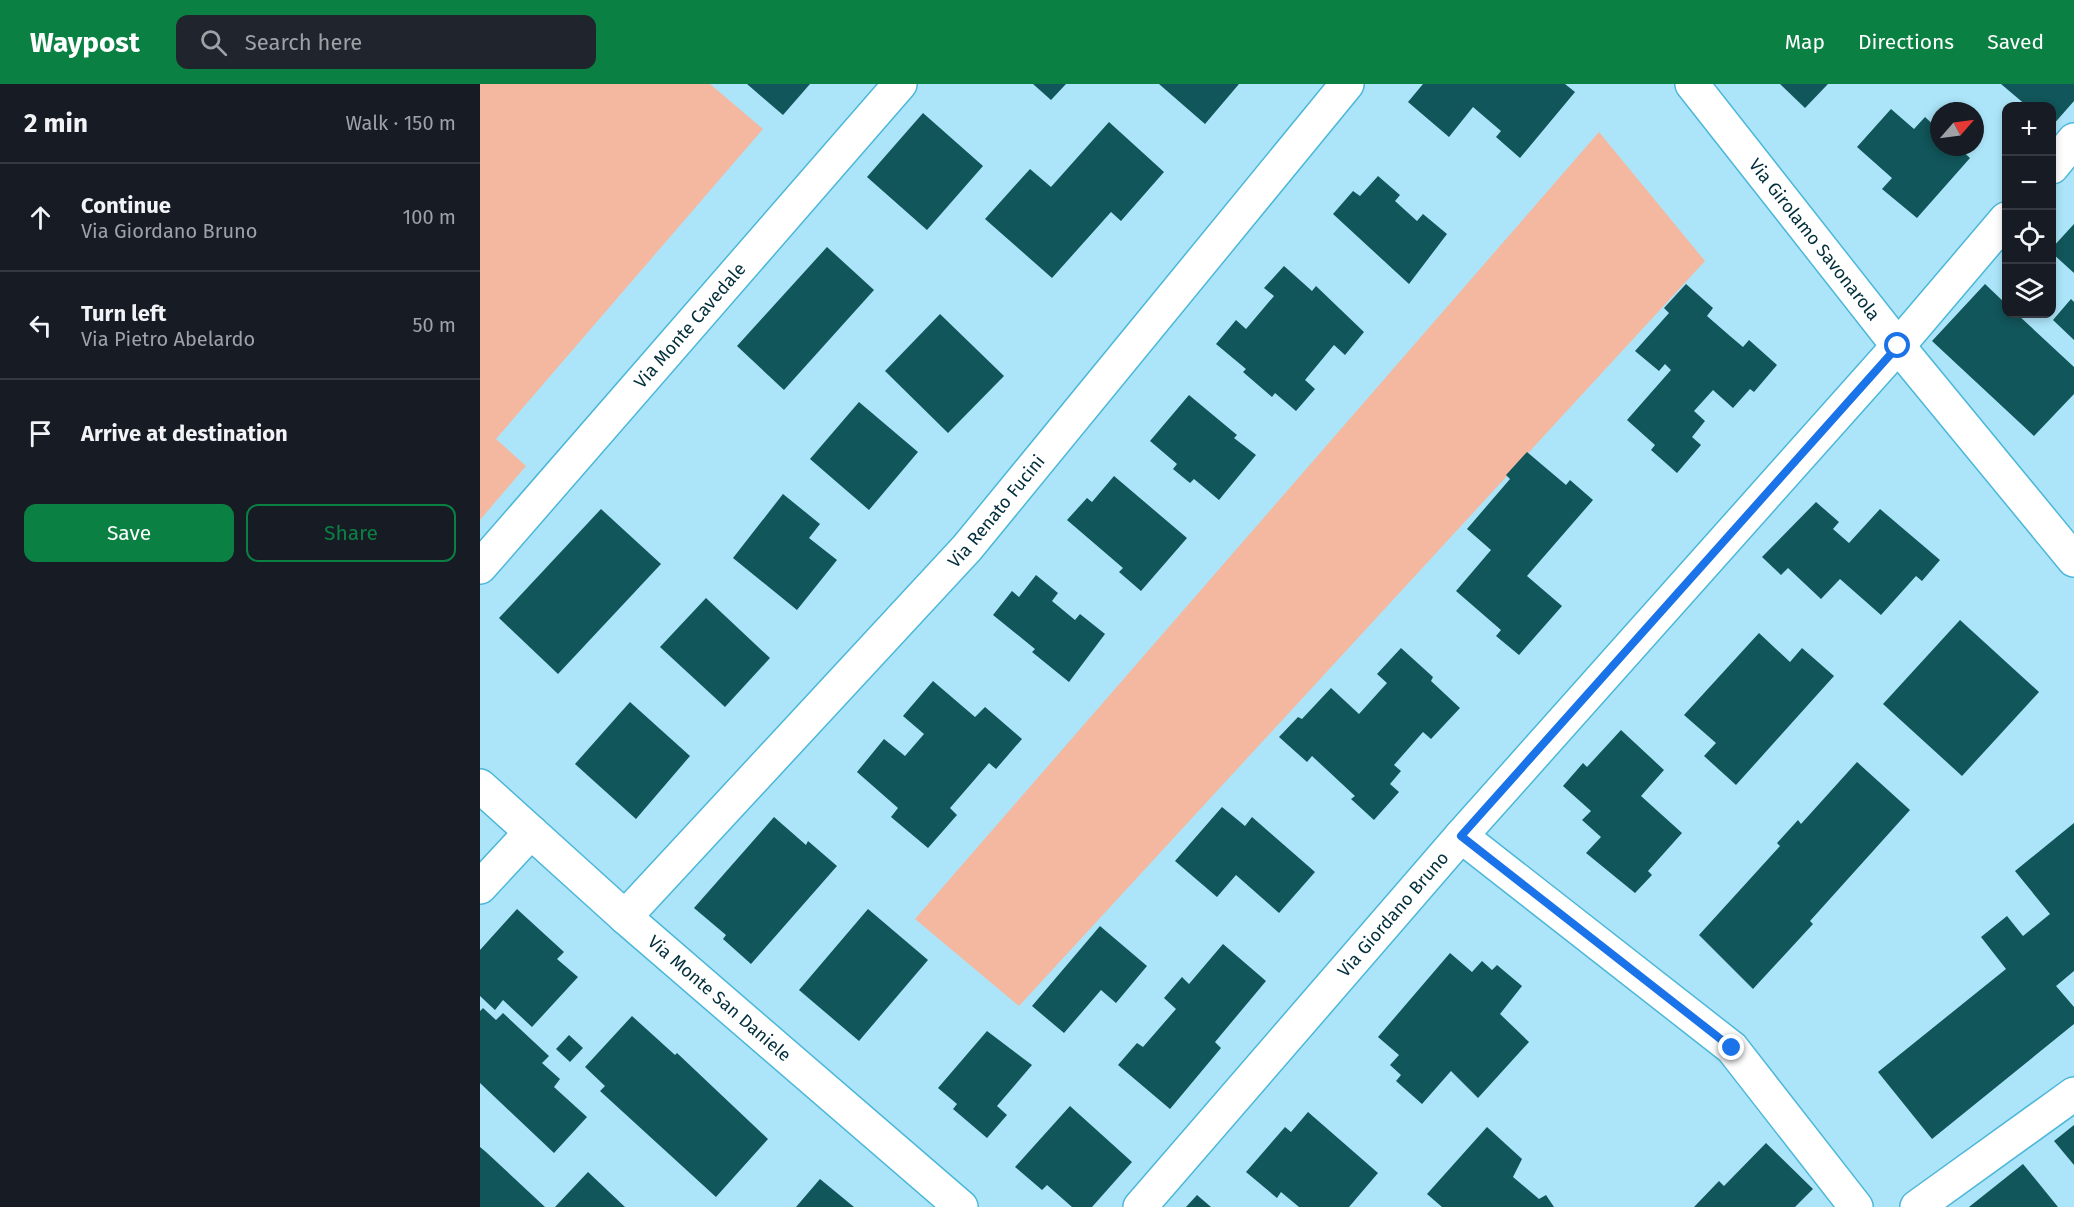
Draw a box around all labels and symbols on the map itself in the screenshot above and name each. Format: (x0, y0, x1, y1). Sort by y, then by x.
north arrow (1930, 102, 1984, 156)
street label: Via Girolamo Savonarola (1744, 154, 1885, 325)
street label: Via Monte Cavedale (630, 258, 750, 393)
route start (1884, 332, 1910, 358)
street label: Via Renato Fucini (943, 451, 1050, 572)
street label: Via Giordano Bruno (1333, 847, 1454, 982)
street label: Via Monte San Daniele (643, 931, 795, 1066)
route end (1718, 1034, 1744, 1060)

